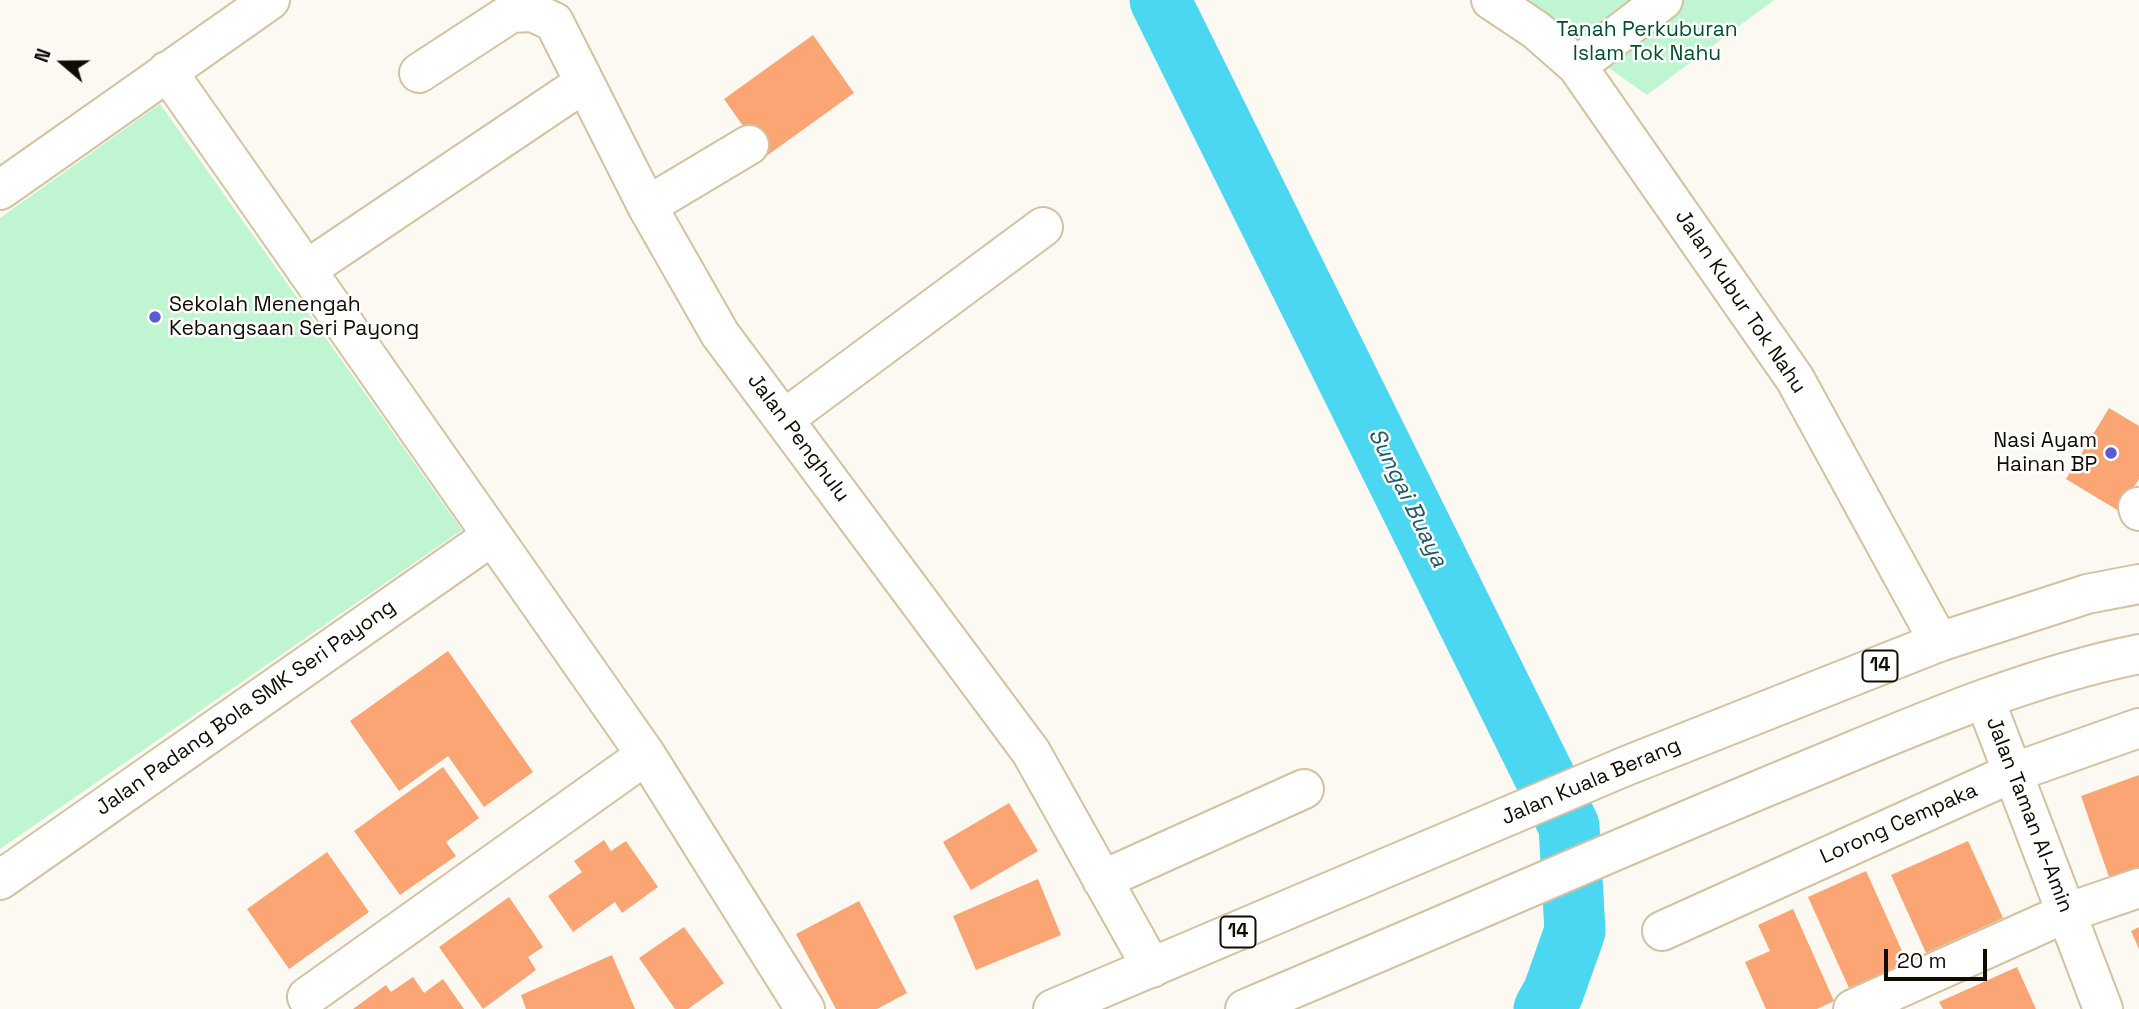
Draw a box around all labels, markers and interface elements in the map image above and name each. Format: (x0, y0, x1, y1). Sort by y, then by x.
park label: Tanah Perkuburan Islam Tok Nahu (1556, 17, 1738, 67)
north arrow (28, 28, 98, 98)
text: N (29, 45, 57, 66)
street label: Jalan Kubur Tok Nahu (1669, 205, 1811, 399)
place label: Sekolah Menengah Kebangsaan Seri Payong (169, 292, 419, 342)
marker: Sekolah Menengah Kebangsaan Seri Payong (147, 309, 163, 325)
street label: Jalan Penghulu (742, 369, 854, 507)
water label: Sungai Buaya (1361, 424, 1453, 572)
place label: Nasi Ayam Hainan BP (1993, 428, 2097, 478)
marker: Nasi Ayam Hainan BP (2103, 445, 2119, 461)
street label: Jalan Padang Bola SMK Seri Payong (91, 594, 401, 822)
road number: 14 (1862, 650, 1898, 681)
street label: Jalan Taman Al-Amin (1980, 714, 2078, 916)
street label: Jalan Kuala Berang (1498, 733, 1684, 831)
street label: Lorong Cempaka (1817, 778, 1981, 870)
road number: 14 (1220, 916, 1256, 948)
scale bar (1887, 936, 1990, 980)
text: 20 m (1897, 947, 1947, 974)

